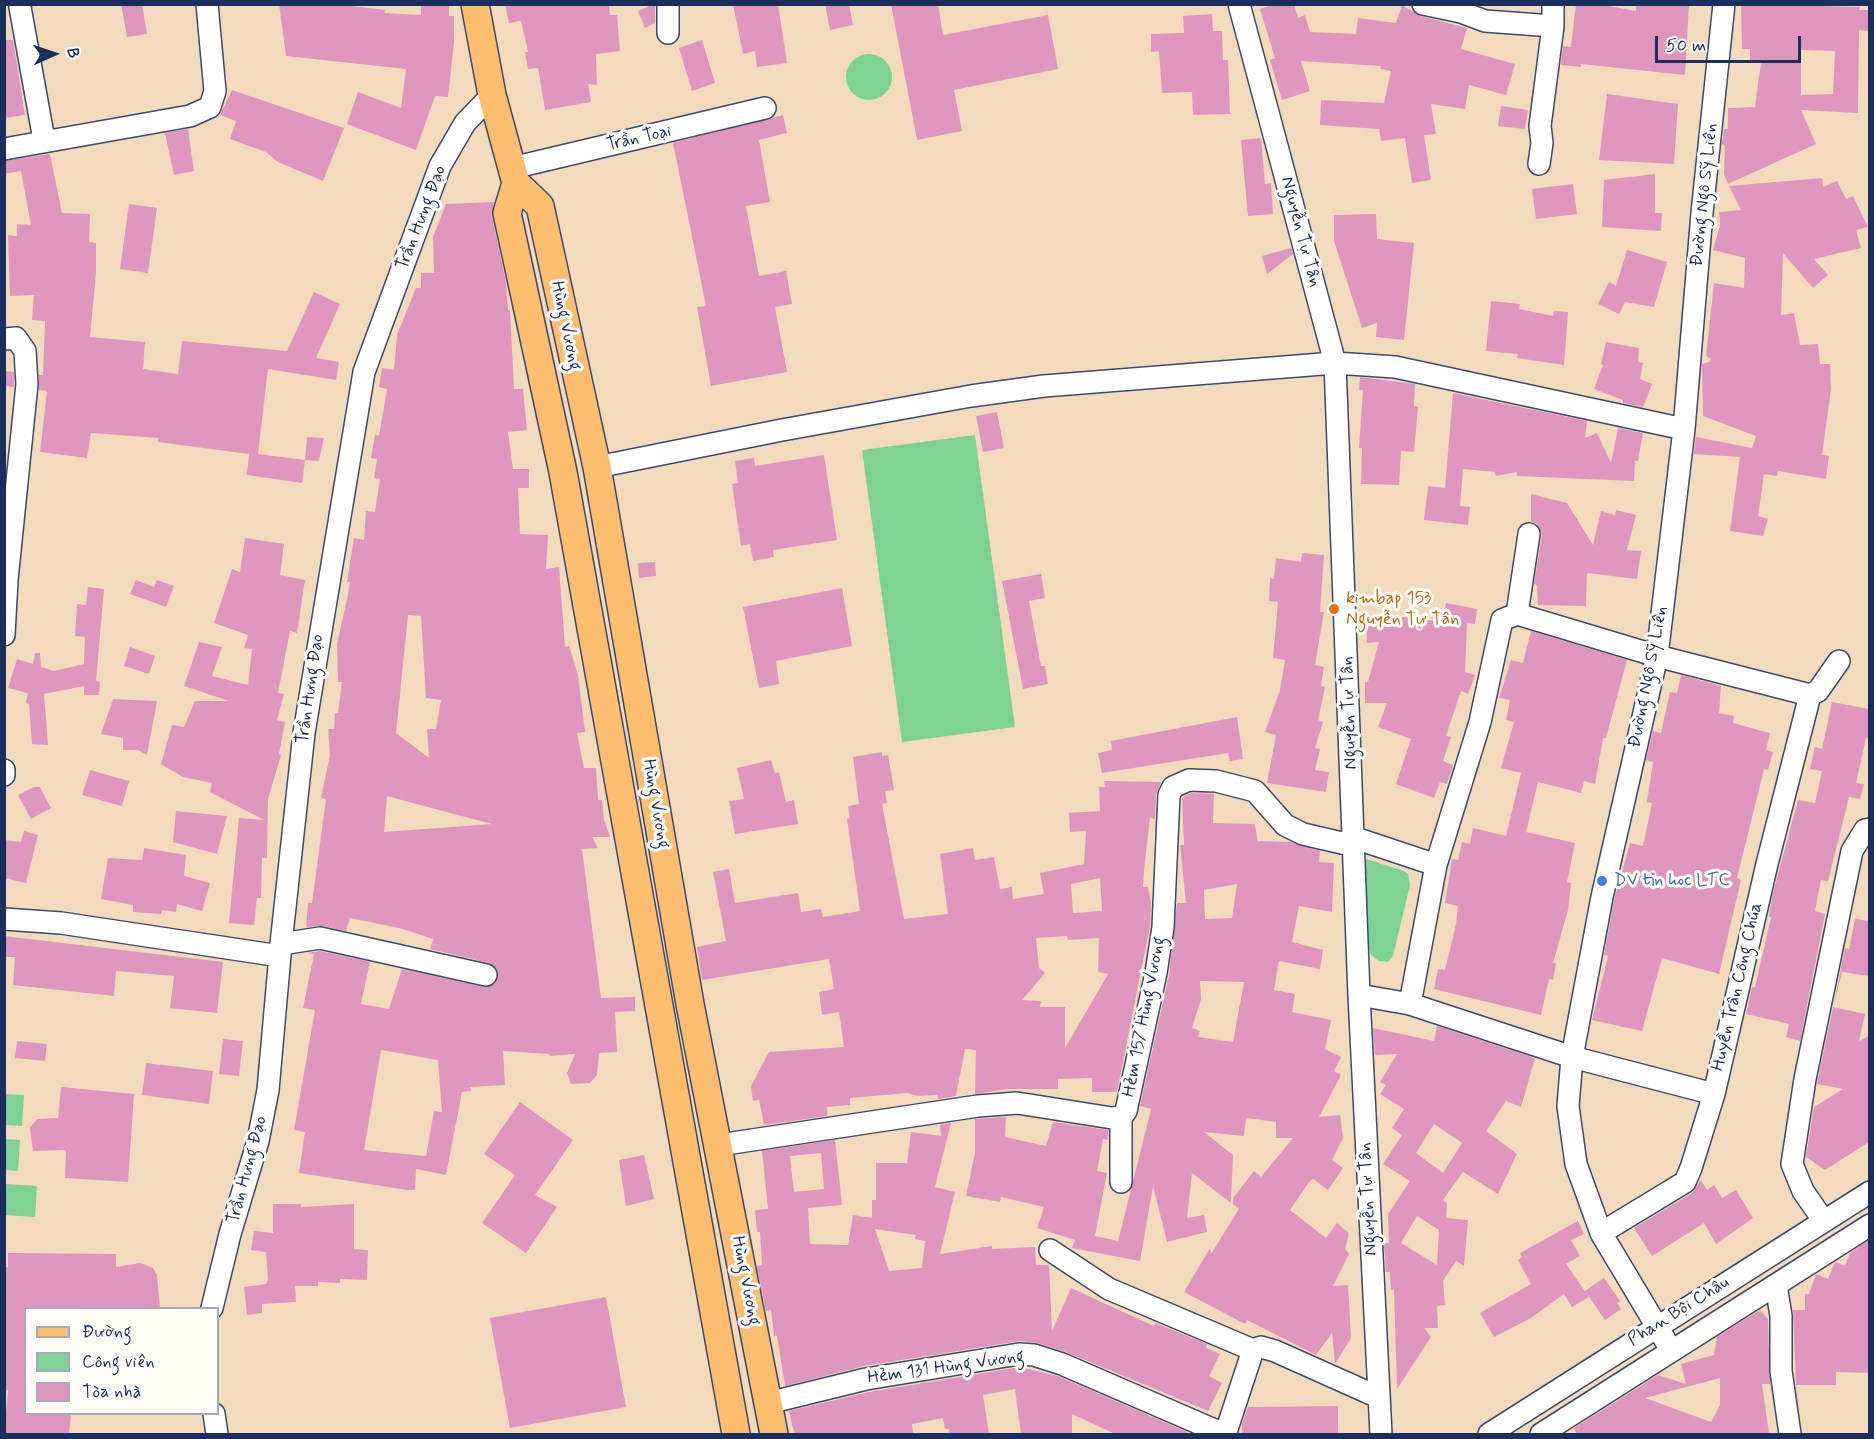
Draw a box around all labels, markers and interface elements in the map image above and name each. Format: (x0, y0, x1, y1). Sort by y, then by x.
north arrow (24, 24, 84, 84)
scale bar (1658, 24, 1804, 62)
text: 50 m (1666, 34, 1706, 58)
text: B (62, 47, 83, 59)
street label: Trần Toại (604, 121, 674, 157)
street label: Đường Ngô Sỹ Liên (1687, 122, 1723, 268)
street label: Trần Hưng Đạo (392, 163, 452, 273)
street label: Nguyễn Tự Tân (1275, 174, 1325, 290)
street label: Hùng Vương (545, 279, 585, 373)
place label: kimbap 153 Nguyễn Tự Tân (1346, 588, 1459, 630)
marker: kimbap 153 Nguyễn Tự Tân (1327, 602, 1341, 616)
street label: Đường Ngô Sỹ Liên (1625, 604, 1673, 750)
street label: Trần Hưng Đạo (293, 633, 329, 745)
street label: Nguyễn Tự Tân (1337, 656, 1363, 770)
street label: Hùng Vương (636, 757, 674, 851)
place label: DV tin hoc LTC (1614, 870, 1730, 892)
marker: DV tin hoc LTC (1595, 874, 1609, 888)
street label: Huyền Trân Công Chúa (1708, 901, 1768, 1073)
street label: Hẻm 157 Hùng Vương (1119, 935, 1171, 1099)
street label: Trần Hưng Đạo (223, 1114, 273, 1226)
street label: Nguyễn Tự Tân (1355, 1142, 1383, 1256)
street label: Hùng Vương (726, 1234, 764, 1328)
street label: Phan Bội Châu (1624, 1272, 1734, 1352)
legend (24, 1307, 219, 1415)
text: Đường (82, 1320, 132, 1344)
street label: Hẻm 131 Hùng Vương (866, 1346, 1026, 1390)
text: Công viên (82, 1350, 155, 1374)
text: Tòa nhà (82, 1380, 141, 1404)

